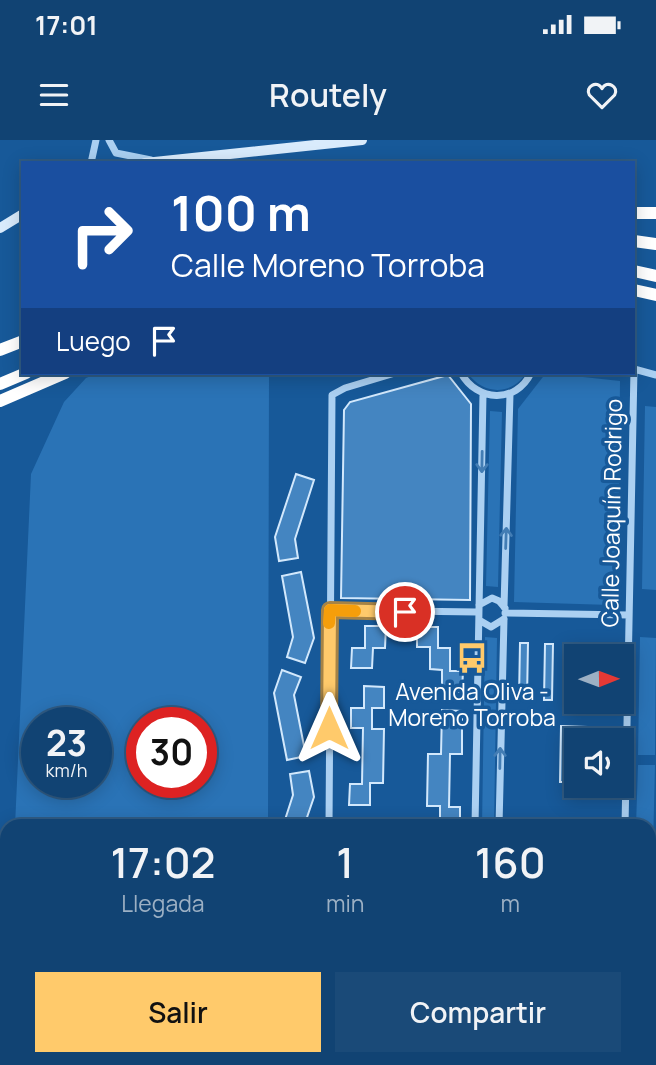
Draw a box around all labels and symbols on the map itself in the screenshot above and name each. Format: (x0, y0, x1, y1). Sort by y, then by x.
street label: Calle Joaquín Rodrigo (593, 398, 629, 628)
one-way arrow (475, 450, 489, 473)
one-way arrow (499, 527, 512, 550)
pin (375, 582, 435, 642)
bus stop icon: Avenida Oliva - Moreno Torroba (455, 641, 489, 675)
north arrow (564, 644, 634, 714)
place label: Avenida Oliva - Moreno Torroba (388, 675, 556, 733)
position arrow (292, 691, 366, 765)
speed limit sign: 30 (126, 707, 217, 798)
one-way arrow (494, 747, 507, 770)

